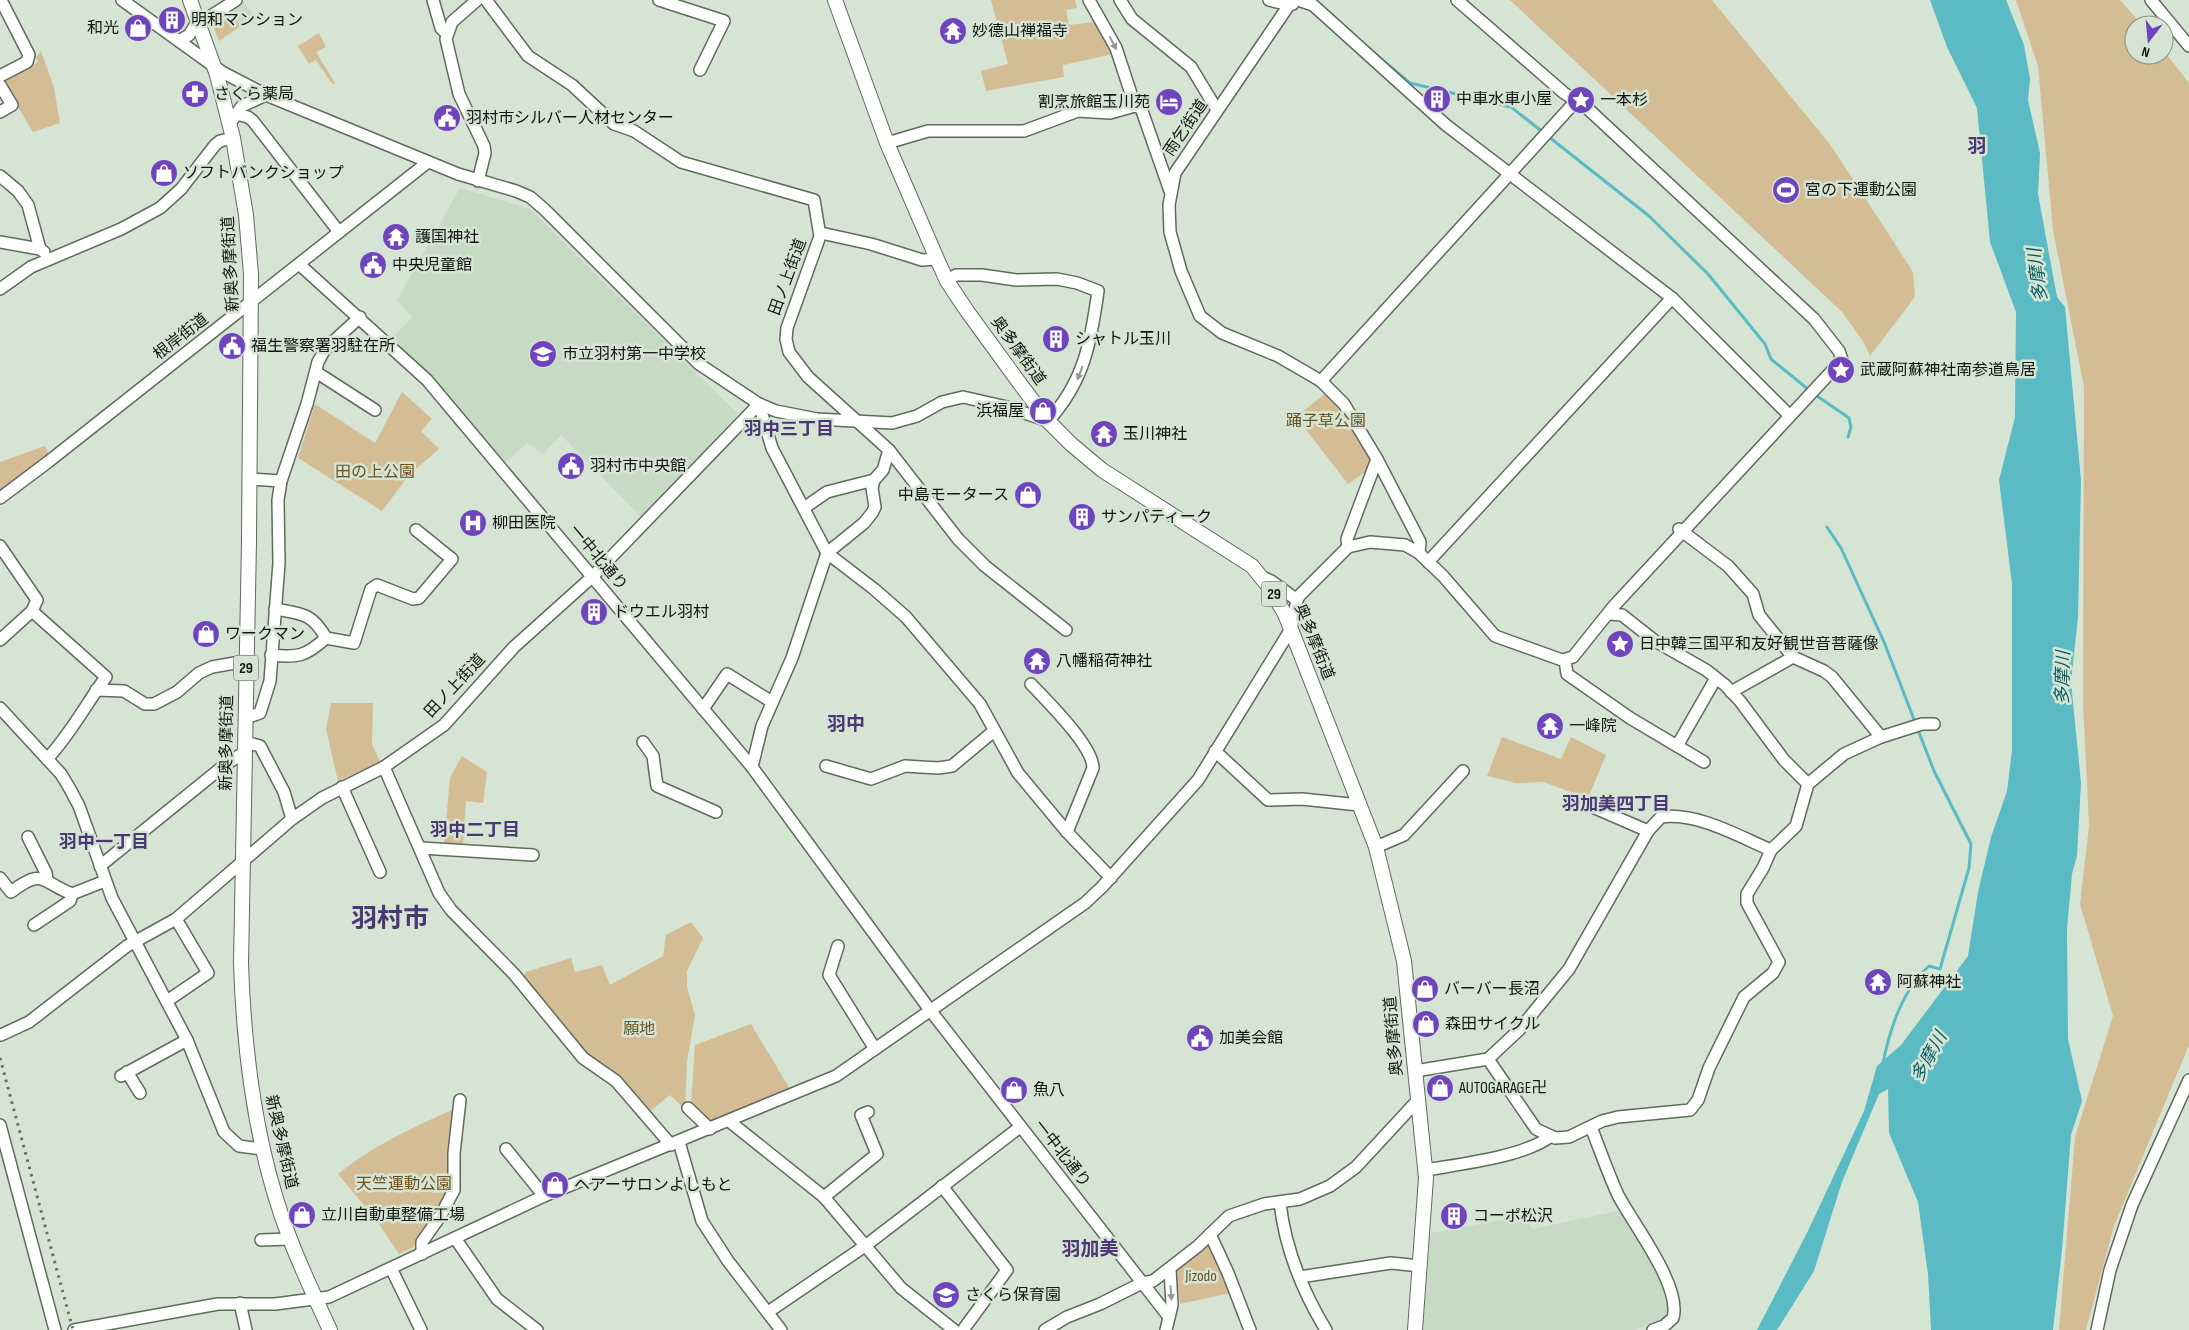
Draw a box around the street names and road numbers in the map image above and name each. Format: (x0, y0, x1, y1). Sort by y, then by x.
street label: 雨乞街道 (1160, 96, 1212, 160)
street label: 新奥多摩街道 (219, 216, 243, 312)
street label: 田ノ上街道 (765, 236, 811, 318)
street label: 根岸街道 (150, 310, 212, 364)
street label: 奥多摩街道 (987, 313, 1049, 389)
street label: 一中北通り (565, 521, 631, 595)
road number: 29 (1262, 582, 1286, 606)
street label: 奥多摩街道 (1290, 601, 1338, 683)
street label: 田ノ上街道 (421, 650, 489, 722)
road number: 29 (234, 656, 258, 680)
street label: 新奥多摩街道 (217, 695, 237, 791)
street label: 奥多摩街道 (1381, 995, 1407, 1077)
street label: 新奥多摩街道 (261, 1093, 301, 1191)
street label: 一中北通り (1030, 1117, 1094, 1191)

